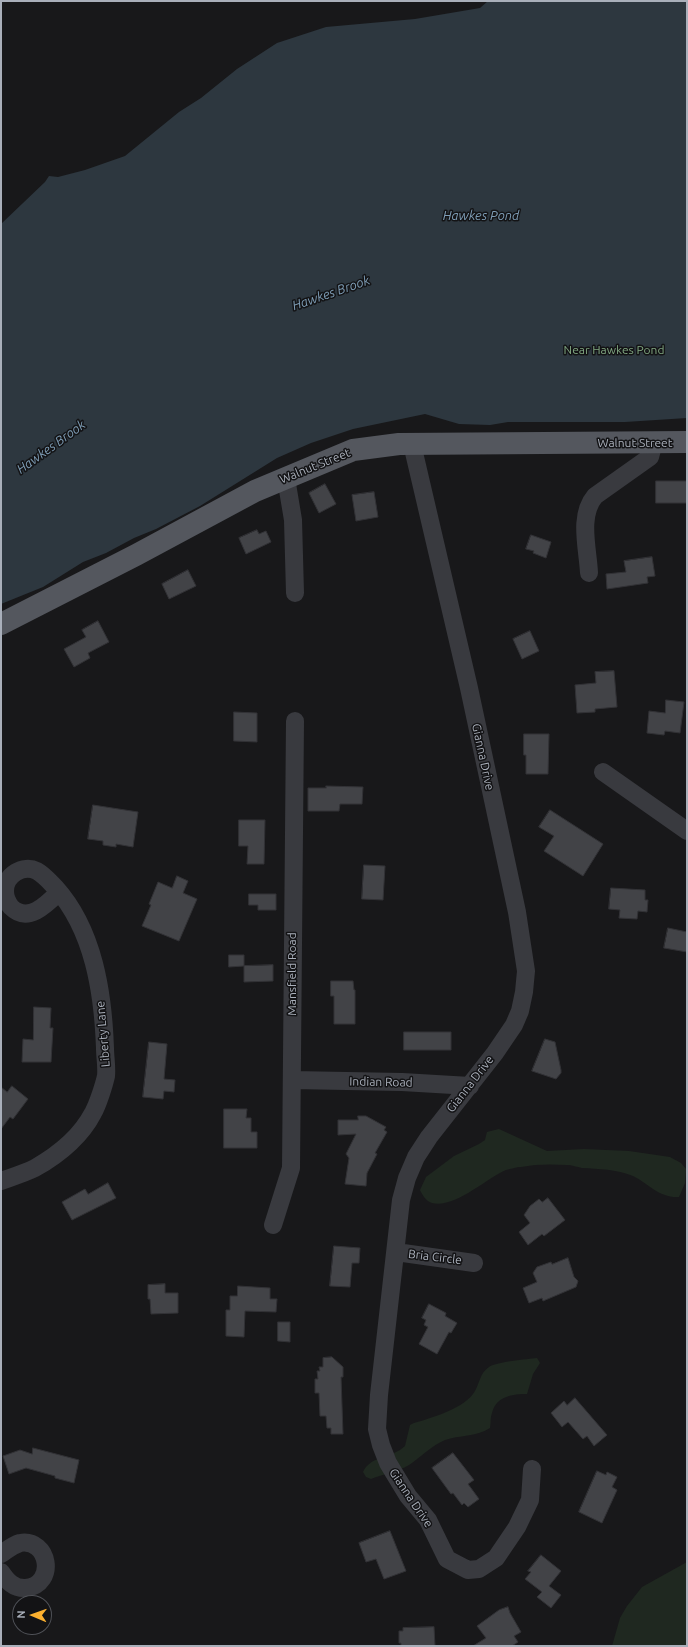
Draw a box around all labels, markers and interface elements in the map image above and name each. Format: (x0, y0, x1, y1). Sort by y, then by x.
water label: Hawkes Pond (443, 208, 519, 224)
water label: Hawkes Brook (290, 272, 372, 314)
park label: Near Hawkes Pond (564, 343, 664, 357)
water label: Hawkes Brook (14, 417, 88, 477)
street label: Walnut Street (598, 436, 672, 450)
street label: Walnut Street (278, 445, 352, 487)
street label: Gianna Drive (469, 722, 497, 792)
street label: Mansfield Road (285, 932, 299, 1016)
street label: Liberty Lane (93, 1000, 113, 1068)
street label: Gianna Drive (443, 1053, 497, 1115)
street label: Indian Road (349, 1074, 413, 1090)
street label: Bria Circle (407, 1247, 463, 1267)
street label: Gianna Drive (386, 1466, 436, 1530)
north arrow (12, 1595, 52, 1635)
text: N (15, 1610, 27, 1619)

